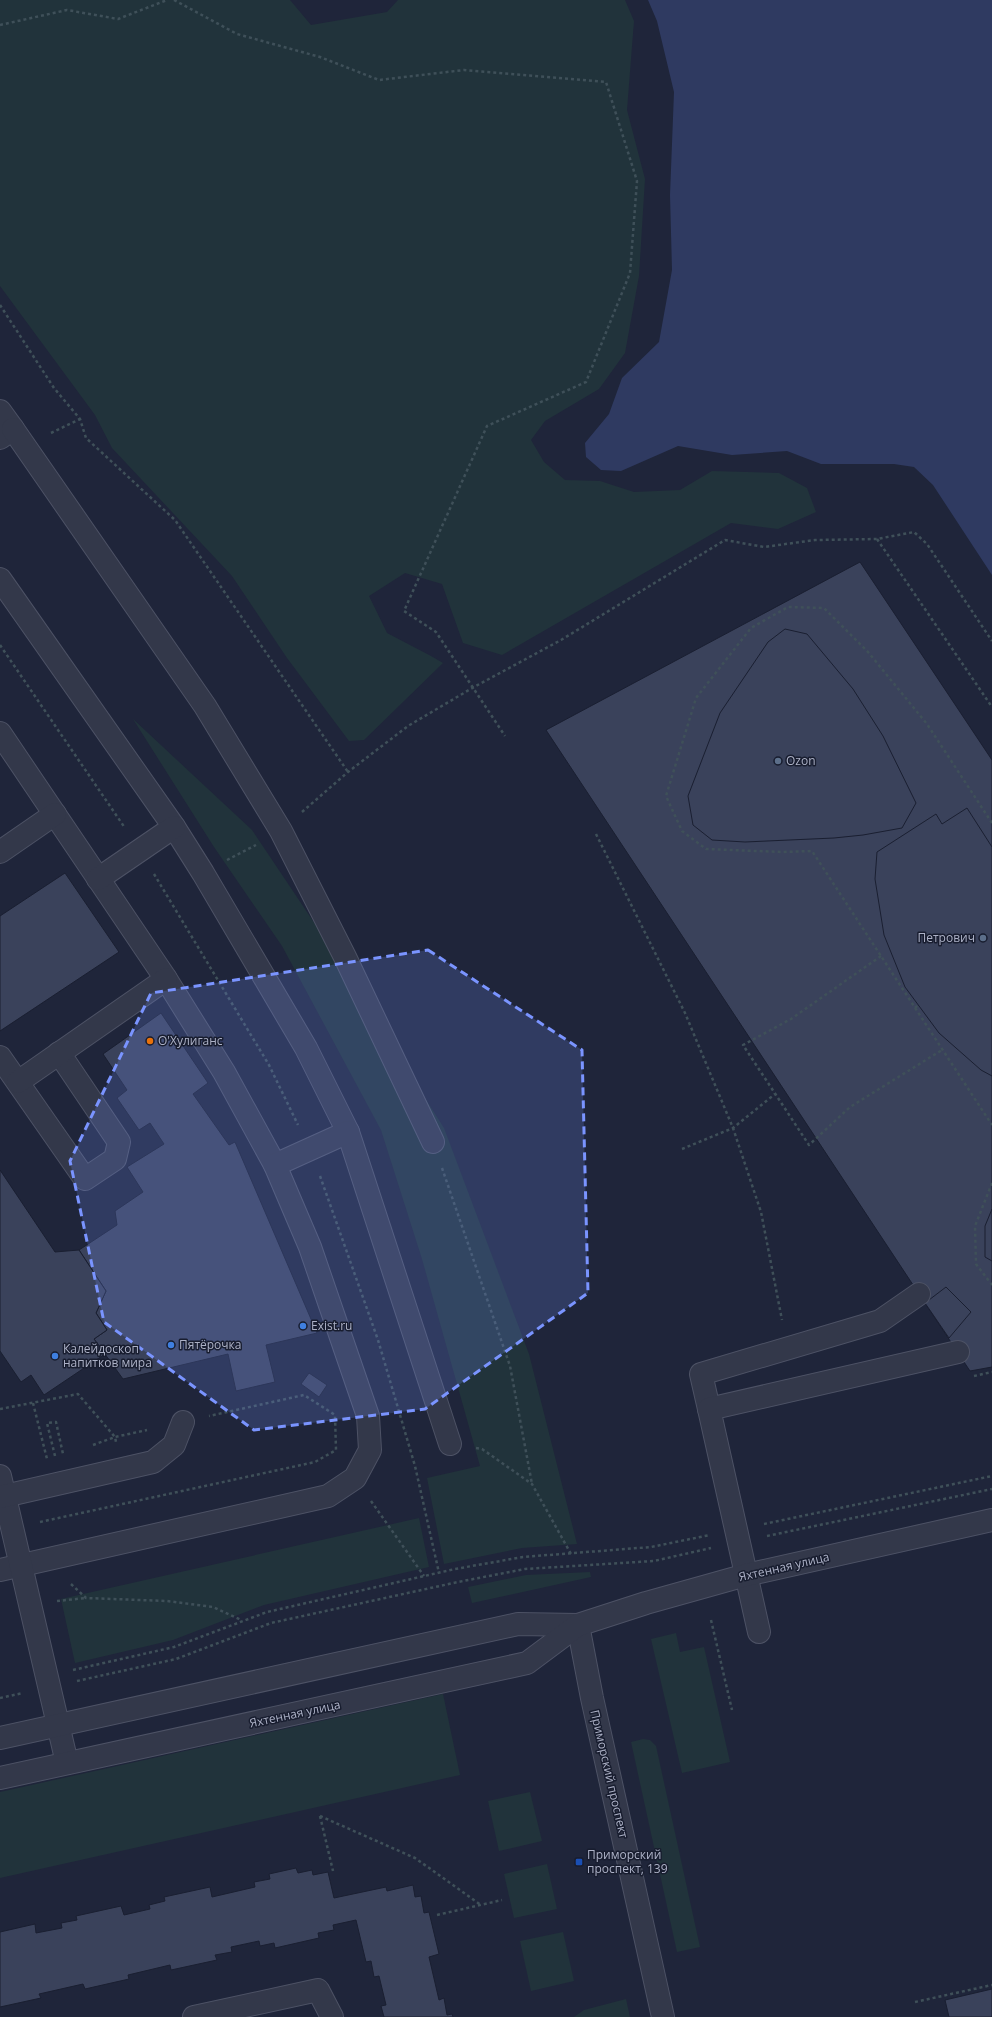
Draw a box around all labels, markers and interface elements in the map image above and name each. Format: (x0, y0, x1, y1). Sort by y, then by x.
place label: Ozon (786, 752, 816, 769)
marker: Ozon (773, 756, 783, 766)
place label: Петрович (918, 929, 975, 946)
marker: Петрович (978, 933, 988, 943)
place label: О'Хулиганс (158, 1032, 223, 1049)
marker: О'Хулиганс (145, 1036, 155, 1046)
place label: Exist.ru (311, 1317, 352, 1334)
marker: Exist.ru (298, 1321, 308, 1331)
place label: Пятёрочка (179, 1336, 241, 1353)
place label: Калейдоскоп напитков мира (63, 1340, 152, 1371)
marker: Пятёрочка (166, 1340, 176, 1350)
marker: Калейдоскоп напитков мира (50, 1351, 60, 1361)
street label: Яхтенная улица (737, 1548, 831, 1585)
street label: Яхтенная улица (248, 1696, 342, 1731)
street label: Приморский проспект (586, 1708, 633, 1840)
place label: Приморский проспект, 139 (587, 1846, 668, 1877)
marker: Приморский проспект, 139 (574, 1857, 584, 1867)

